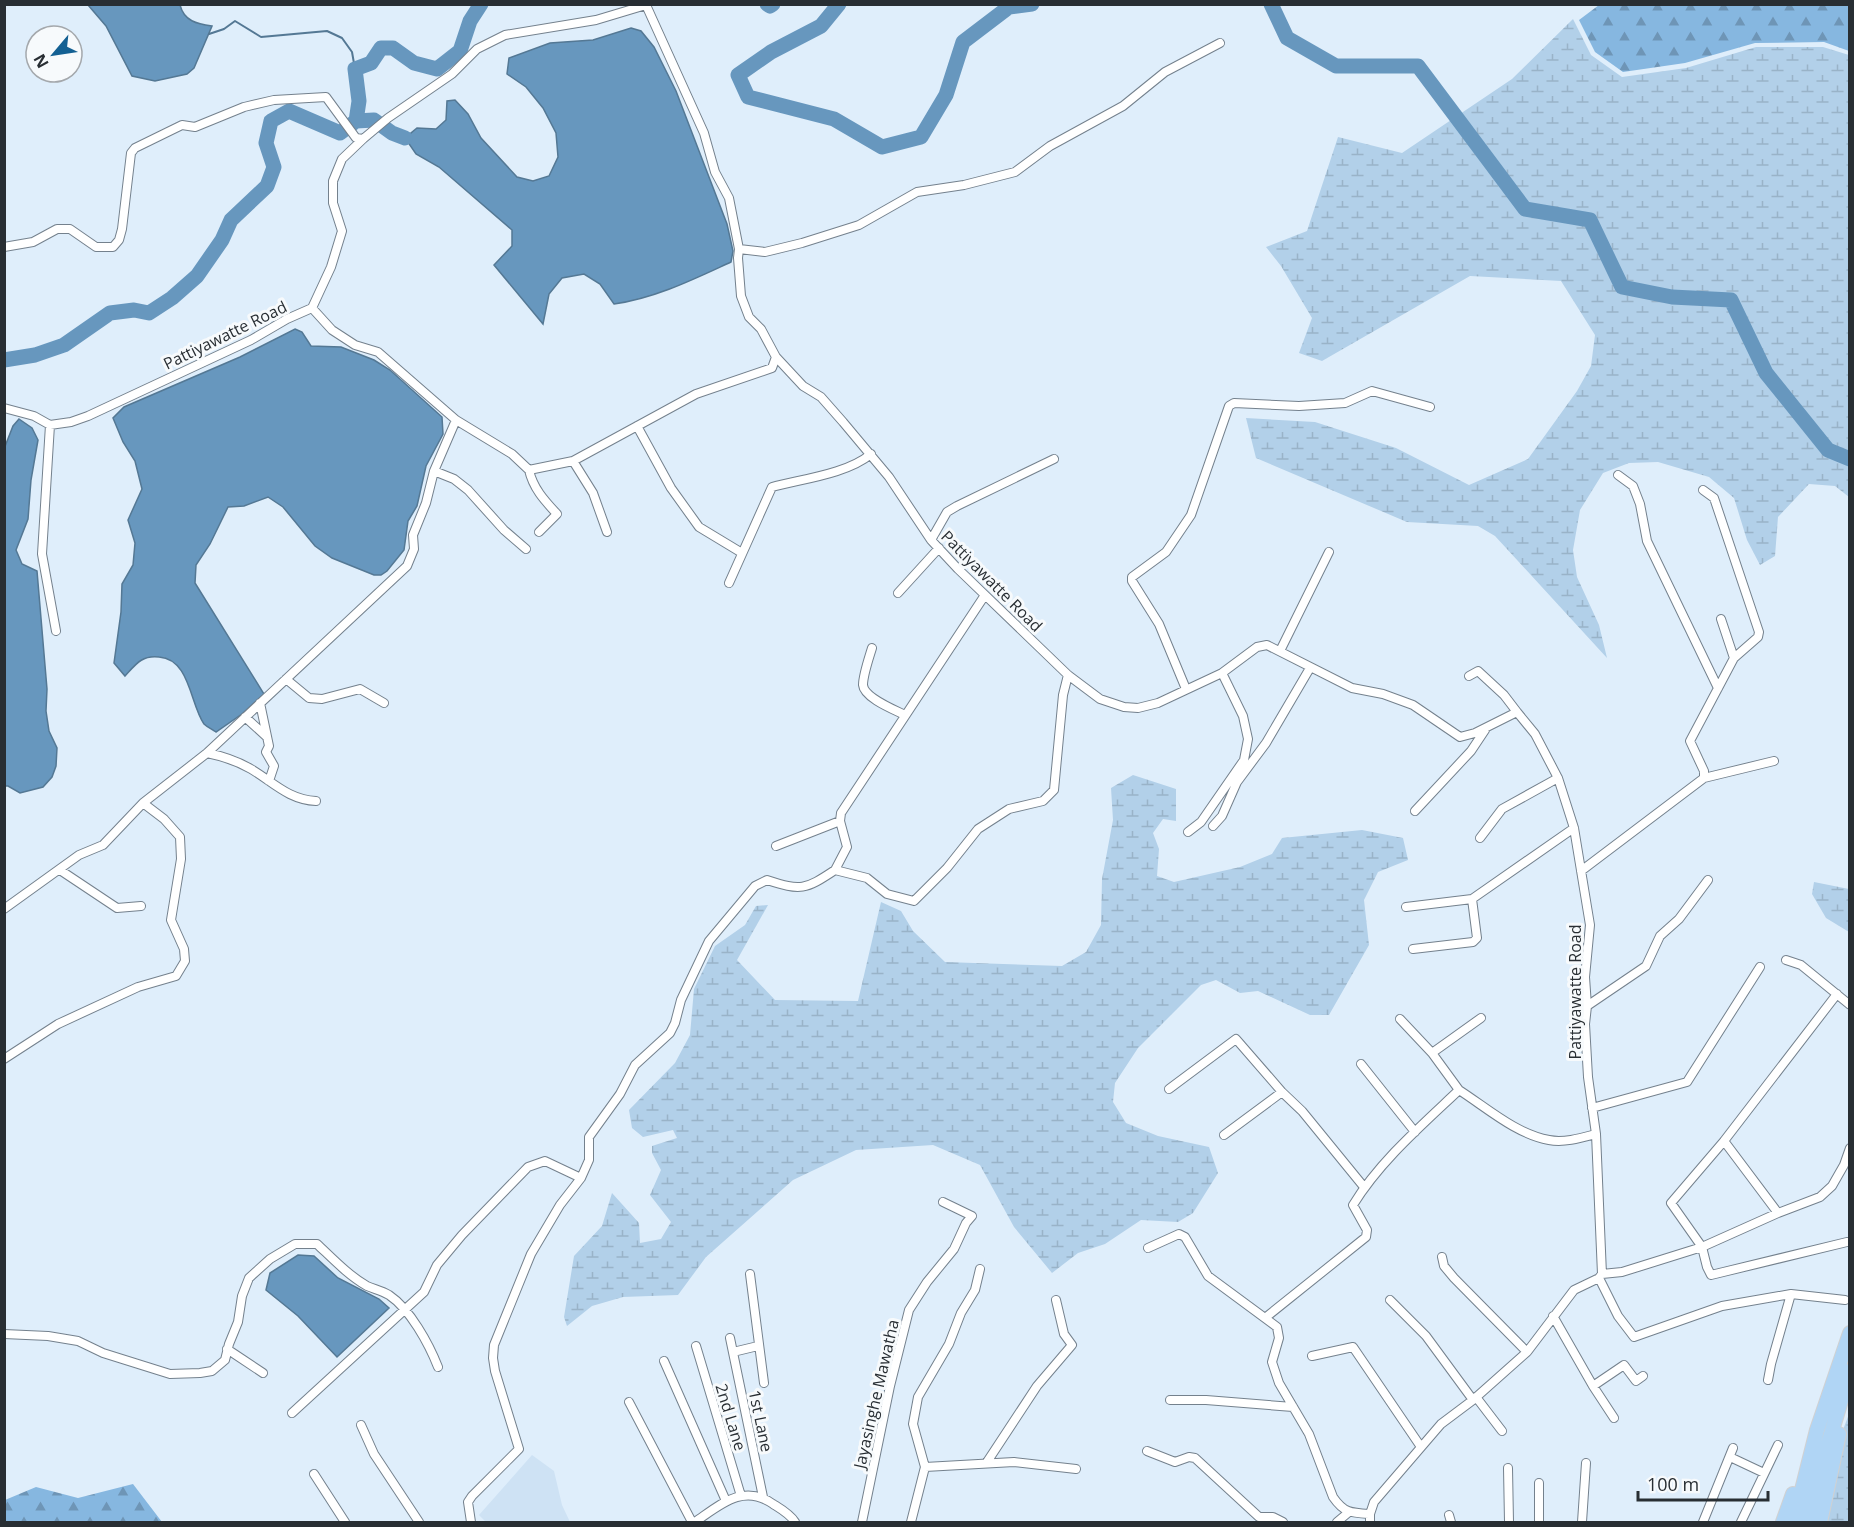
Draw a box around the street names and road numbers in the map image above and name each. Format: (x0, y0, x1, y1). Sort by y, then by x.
street label: Pattiyawatte Road (160, 296, 290, 374)
street label: Pattiyawatte Road (937, 526, 1047, 636)
street label: Pattiyawatte Road (1564, 925, 1586, 1059)
street label: Jayasinghe Mawatha (848, 1317, 904, 1473)
street label: 2nd Lane (710, 1381, 752, 1453)
street label: 1st Lane (744, 1388, 778, 1454)

